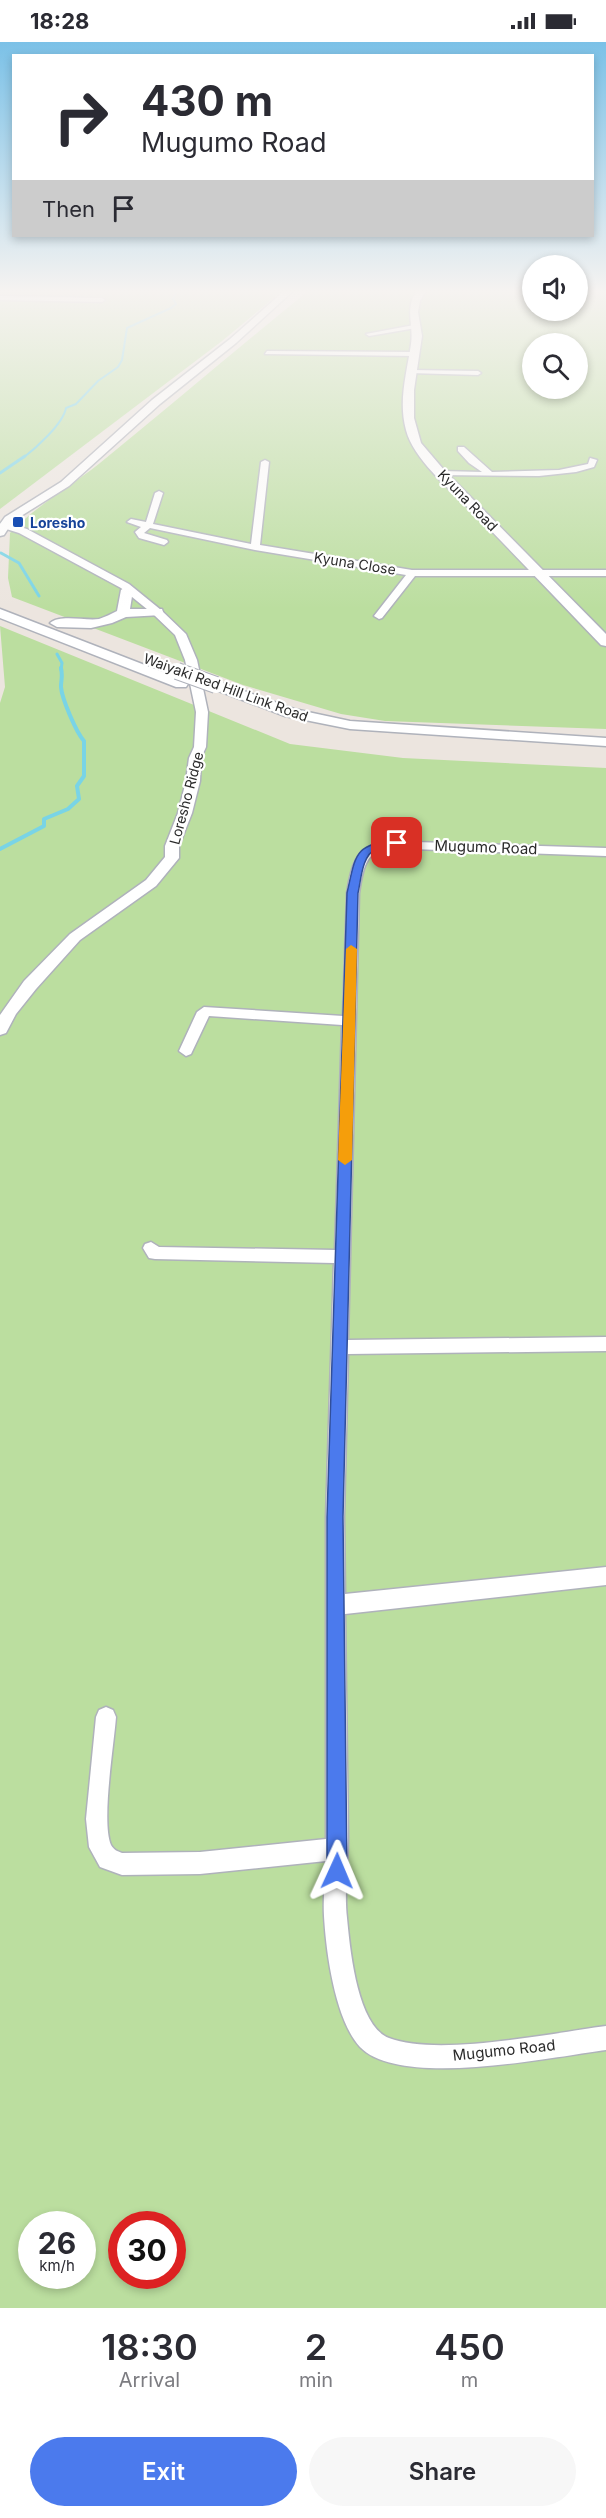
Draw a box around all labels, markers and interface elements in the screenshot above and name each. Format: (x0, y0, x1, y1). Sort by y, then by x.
text: 18:28 (30, 8, 89, 34)
text: 430 m (141, 75, 273, 126)
icon: right (42, 78, 120, 156)
text: Mugumo Road (141, 126, 326, 159)
icon: arrive (107, 192, 140, 225)
text: Then (42, 196, 95, 222)
map controls (522, 255, 588, 399)
button: sound (522, 255, 588, 321)
button: search (522, 333, 588, 399)
street label: Kyuna Road (435, 466, 501, 534)
place label: Loresho (30, 514, 86, 531)
marker: Loresho (11, 515, 25, 529)
street label: Kyuna Close (313, 548, 397, 578)
street label: Waiyaki Red Hill Link Road (141, 649, 311, 725)
street label: Loresho Ridge (165, 750, 207, 846)
pin (371, 817, 422, 868)
icon: arrive (380, 826, 413, 859)
street label: Mugumo Road (434, 836, 538, 858)
position arrow (305, 1839, 369, 1903)
street label: Mugumo Road (452, 2035, 556, 2065)
speed limit sign: 30 (108, 2211, 186, 2289)
text: 26 (38, 2225, 76, 2261)
text: km/h (39, 2256, 75, 2275)
text: 18:30 (101, 2325, 198, 2369)
text: 2 (305, 2325, 327, 2369)
text: 450 (434, 2325, 505, 2369)
text: Arrival (119, 2368, 180, 2392)
text: min (299, 2368, 333, 2392)
text: m (461, 2368, 478, 2392)
button: Exit (30, 2437, 297, 2506)
button: Share (309, 2437, 576, 2506)

